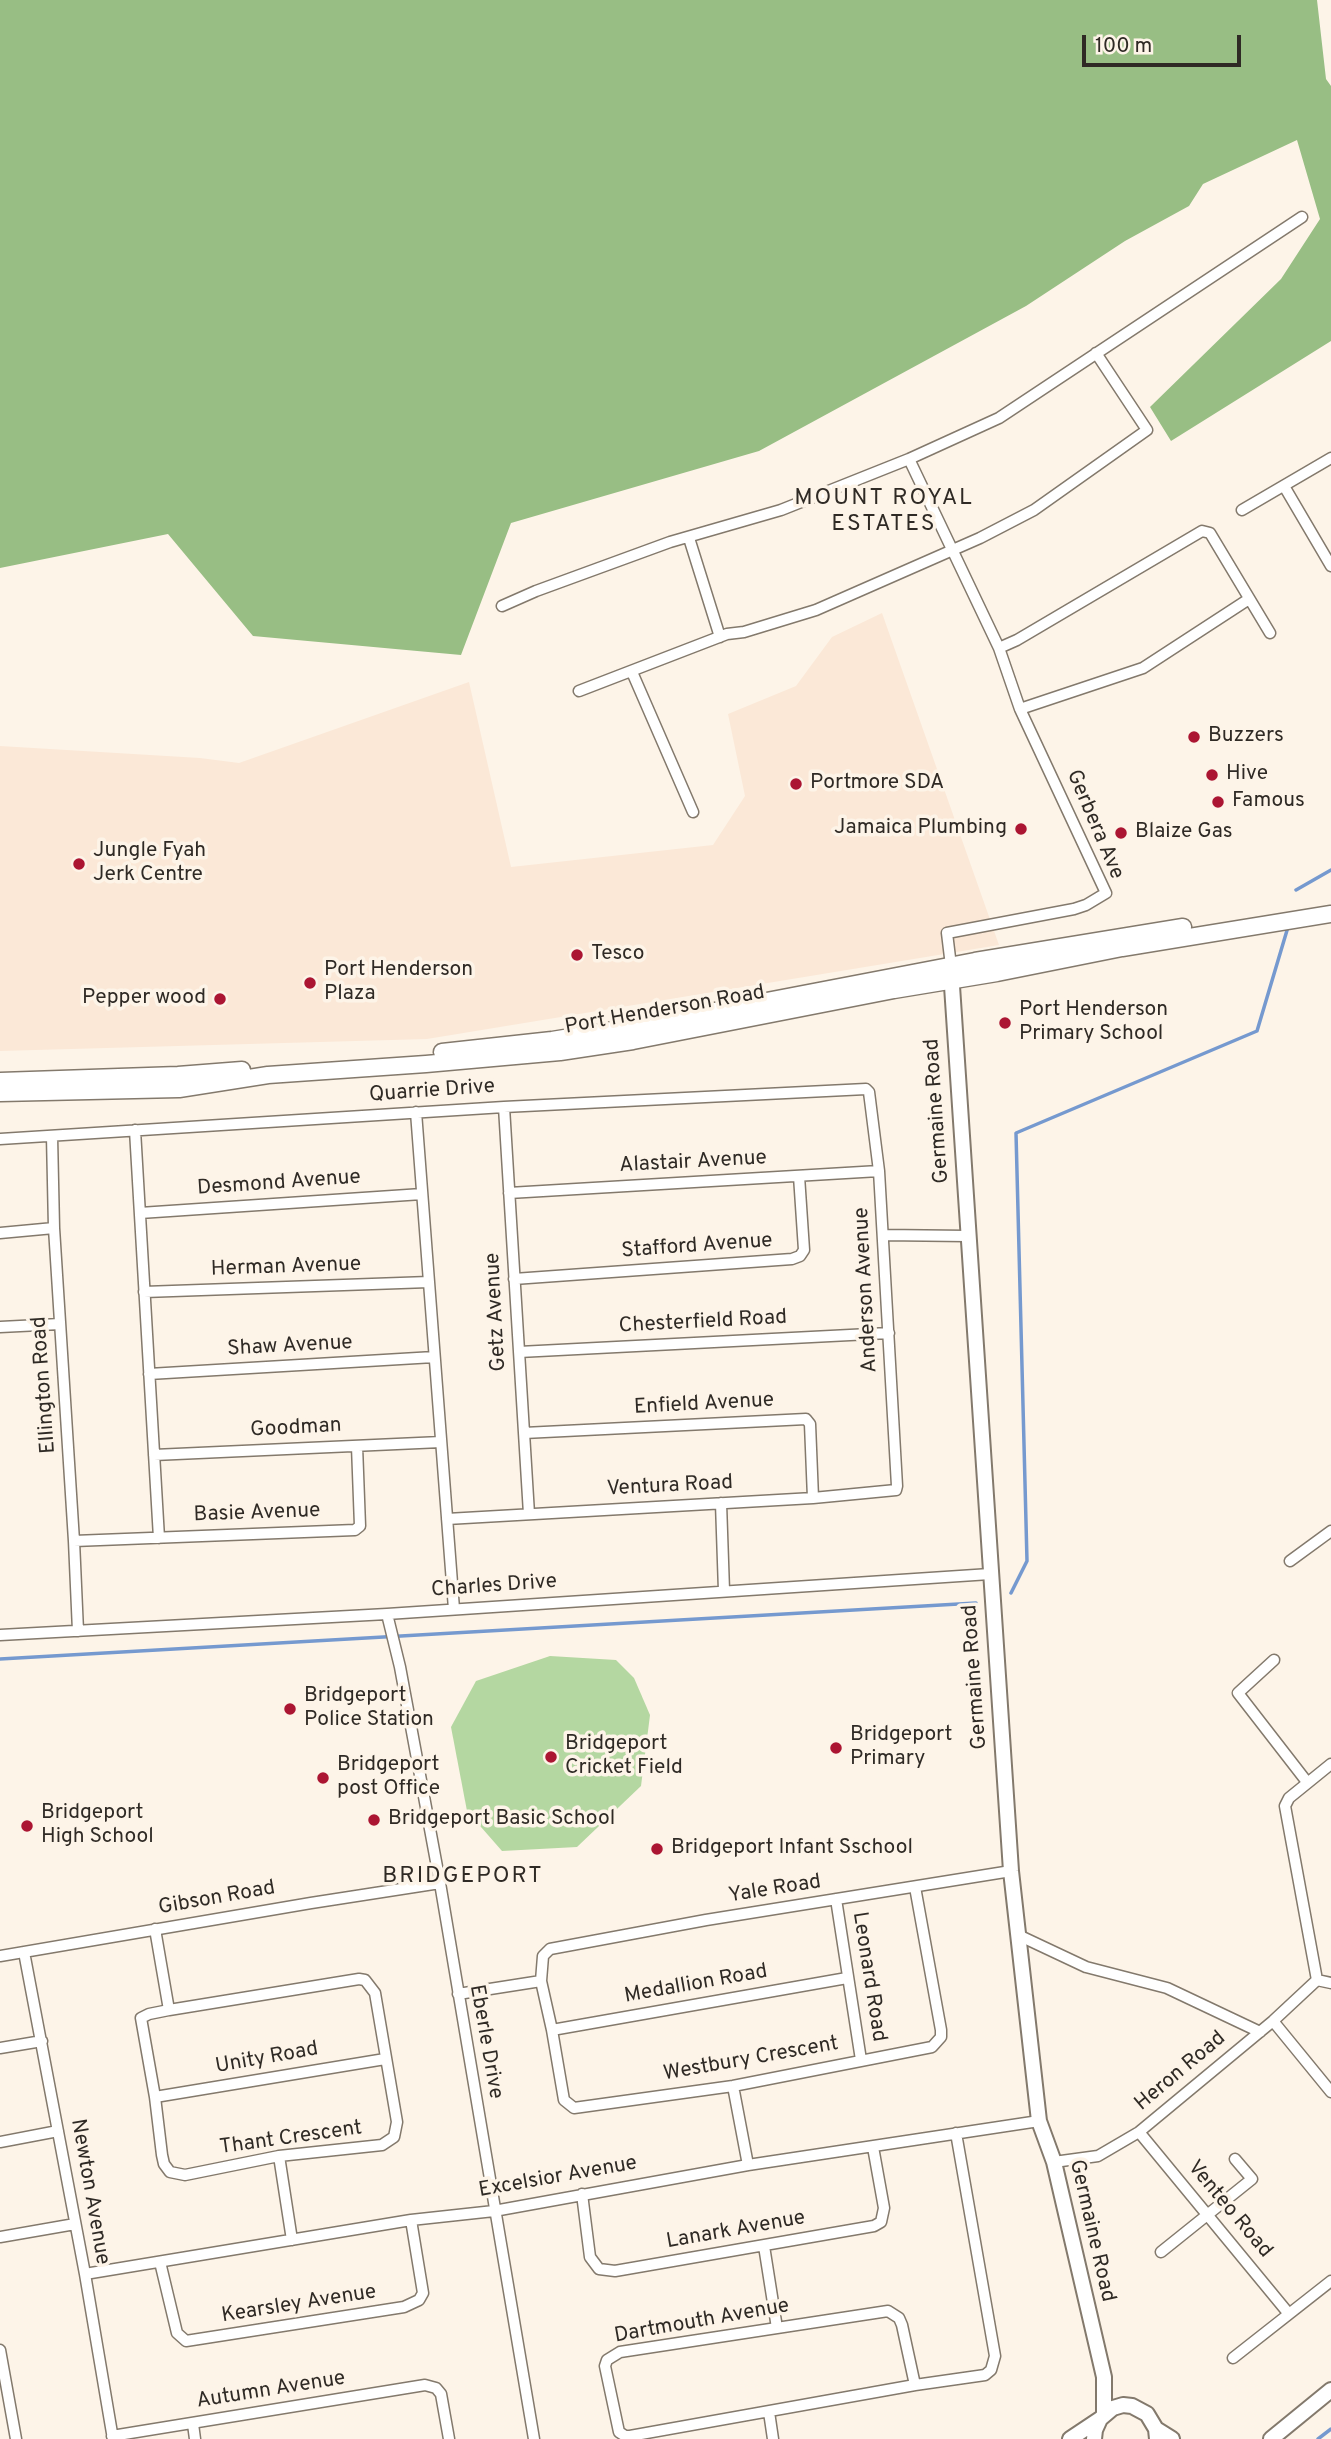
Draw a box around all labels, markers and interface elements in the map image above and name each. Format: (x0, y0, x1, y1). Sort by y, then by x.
scale bar (1086, 21, 1245, 65)
text: 100 m (1095, 33, 1152, 60)
district label: MOUNT ROYAL ESTATES (796, 485, 972, 539)
place label: Buzzers (1208, 724, 1284, 750)
marker: Buzzers (1186, 729, 1202, 745)
place label: Hive (1226, 762, 1268, 788)
street label: Gerbera Ave (1060, 766, 1128, 884)
marker: Hive (1204, 767, 1220, 783)
place label: Portmore SDA (810, 771, 944, 797)
marker: Portmore SDA (788, 776, 804, 792)
place label: Famous (1232, 789, 1305, 815)
marker: Famous (1210, 794, 1226, 810)
place label: Jamaica Plumbing (834, 816, 1007, 842)
place label: Blaize Gas (1135, 820, 1233, 846)
marker: Jamaica Plumbing (1013, 821, 1029, 837)
marker: Blaize Gas (1113, 825, 1129, 841)
place label: Jungle Fyah Jerk Centre (93, 839, 206, 889)
marker: Jungle Fyah Jerk Centre (71, 856, 87, 872)
place label: Tesco (591, 942, 644, 968)
marker: Tesco (569, 947, 585, 963)
place label: Port Henderson Plaza (324, 958, 473, 1008)
marker: Port Henderson Plaza (302, 975, 318, 991)
street label: Port Henderson Road (563, 981, 767, 1041)
place label: Pepper wood (82, 986, 206, 1012)
marker: Pepper wood (212, 991, 228, 1007)
place label: Port Henderson Primary School (1019, 998, 1168, 1048)
marker: Port Henderson Primary School (997, 1015, 1013, 1031)
street label: Germaine Road (920, 1038, 956, 1184)
street label: Quarrie Drive (368, 1075, 496, 1109)
street label: Alastair Avenue (619, 1147, 767, 1179)
street label: Desmond Avenue (196, 1166, 362, 1202)
street label: Anderson Avenue (850, 1207, 884, 1373)
street label: Stafford Avenue (621, 1229, 773, 1265)
street label: Getz Avenue (481, 1252, 513, 1372)
street label: Herman Avenue (210, 1253, 362, 1283)
street label: Chesterfield Road (618, 1306, 788, 1340)
street label: Ellington Road (28, 1315, 62, 1455)
street label: Shaw Avenue (227, 1331, 353, 1363)
street label: Enfield Avenue (633, 1389, 775, 1421)
street label: Goodman (250, 1414, 342, 1444)
street label: Ventura Road (606, 1471, 734, 1503)
street label: Basie Avenue (193, 1499, 321, 1529)
street label: Charles Drive (430, 1570, 558, 1604)
street label: Germaine Road (958, 1604, 994, 1750)
place label: Bridgeport Police Station (304, 1684, 434, 1734)
marker: Bridgeport Police Station (282, 1701, 298, 1717)
place label: Bridgeport Primary (850, 1723, 952, 1773)
place label: Bridgeport Cricket Field (565, 1732, 683, 1782)
marker: Bridgeport Primary (828, 1740, 844, 1756)
marker: Bridgeport Cricket Field (543, 1749, 559, 1765)
place label: Bridgeport post Office (337, 1753, 440, 1803)
marker: Bridgeport post Office (315, 1770, 331, 1786)
place label: Bridgeport High School (41, 1801, 154, 1851)
place label: Bridgeport Basic School (388, 1807, 615, 1833)
marker: Bridgeport Basic School (366, 1812, 382, 1828)
marker: Bridgeport High School (19, 1818, 35, 1834)
place label: Bridgeport Infant Sschool (671, 1836, 913, 1862)
marker: Bridgeport Infant Sschool (649, 1841, 665, 1857)
district label: BRIDGEPORT (384, 1863, 542, 1891)
street label: Yale Road (727, 1870, 823, 1910)
street label: Gibson Road (157, 1876, 277, 1922)
street label: Leonard Road (845, 1910, 891, 2044)
street label: Medallion Road (623, 1960, 769, 2010)
street label: Eberle Drive (463, 1983, 507, 2101)
street label: Heron Road (1130, 2027, 1232, 2117)
street label: Westbury Crescent (662, 2032, 840, 2088)
street label: Unity Road (214, 2038, 320, 2080)
street label: Newton Avenue (64, 2117, 114, 2267)
street label: Thant Crescent (218, 2117, 364, 2161)
street label: Excelsior Avenue (477, 2152, 639, 2204)
street label: Venteo Road (1181, 2156, 1277, 2264)
street label: Germaine Road (1062, 2157, 1120, 2305)
street label: Lanark Avenue (665, 2206, 807, 2256)
street label: Kearsley Avenue (220, 2280, 378, 2330)
street label: Dartmouth Avenue (613, 2294, 791, 2350)
street label: Autumn Avenue (195, 2367, 347, 2415)

